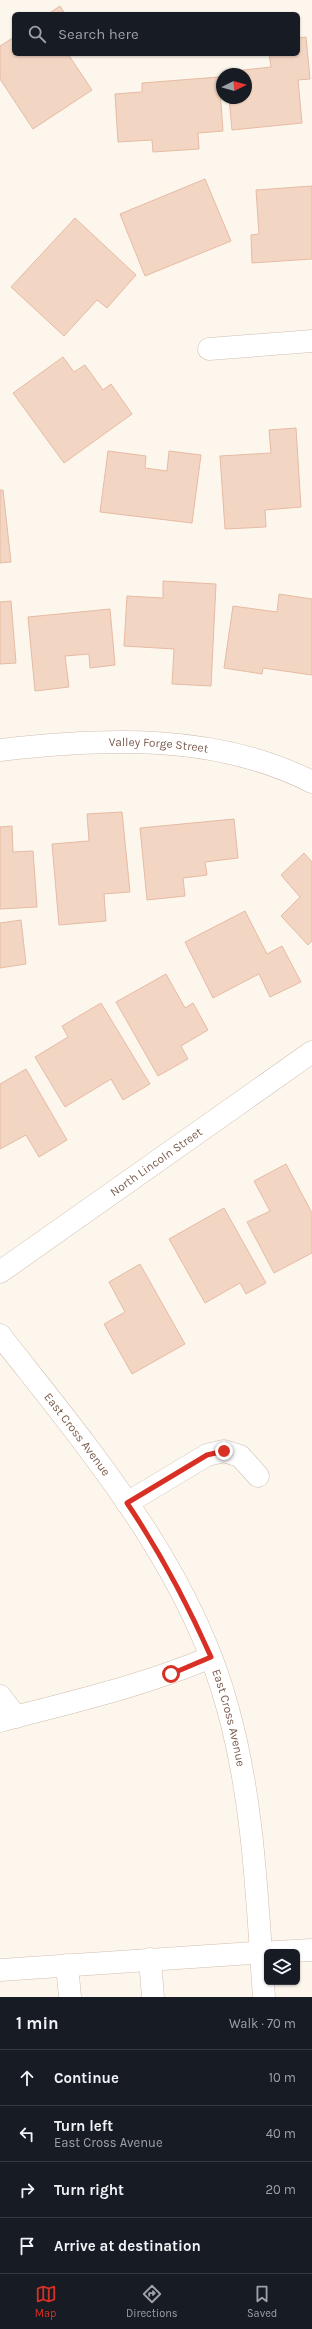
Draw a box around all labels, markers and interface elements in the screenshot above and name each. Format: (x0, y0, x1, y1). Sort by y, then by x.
search box (12, 12, 300, 56)
icon: search (26, 23, 48, 45)
text: Search here (58, 25, 139, 43)
north arrow (216, 68, 252, 104)
street label: Valley Forge Street (109, 735, 210, 756)
street label: North Lincoln Street (107, 1124, 205, 1199)
street label: East Cross Avenue (41, 1390, 113, 1479)
route end (215, 1442, 233, 1460)
route start (162, 1665, 180, 1683)
street label: East Cross Avenue (209, 1667, 248, 1768)
map controls (264, 1949, 300, 1985)
button: layers (264, 1949, 300, 1985)
text: 1 min (16, 2013, 59, 2033)
text: Walk · 70 m (229, 2016, 296, 2031)
icon: ahead (16, 2067, 38, 2089)
text: Continue (54, 2069, 119, 2087)
text: 10 m (269, 2070, 296, 2085)
text: Turn left (54, 2117, 113, 2135)
icon: left (16, 2123, 38, 2145)
text: 40 m (266, 2126, 296, 2141)
text: East Cross Avenue (54, 2135, 163, 2150)
icon: right (16, 2179, 38, 2201)
text: Turn right (54, 2181, 124, 2199)
text: 20 m (266, 2182, 296, 2197)
icon: arrive (16, 2235, 38, 2257)
text: Arrive at destination (54, 2237, 201, 2255)
tab: Map (35, 2283, 57, 2320)
tab: Directions (126, 2283, 178, 2320)
tab: Saved (247, 2283, 277, 2320)

